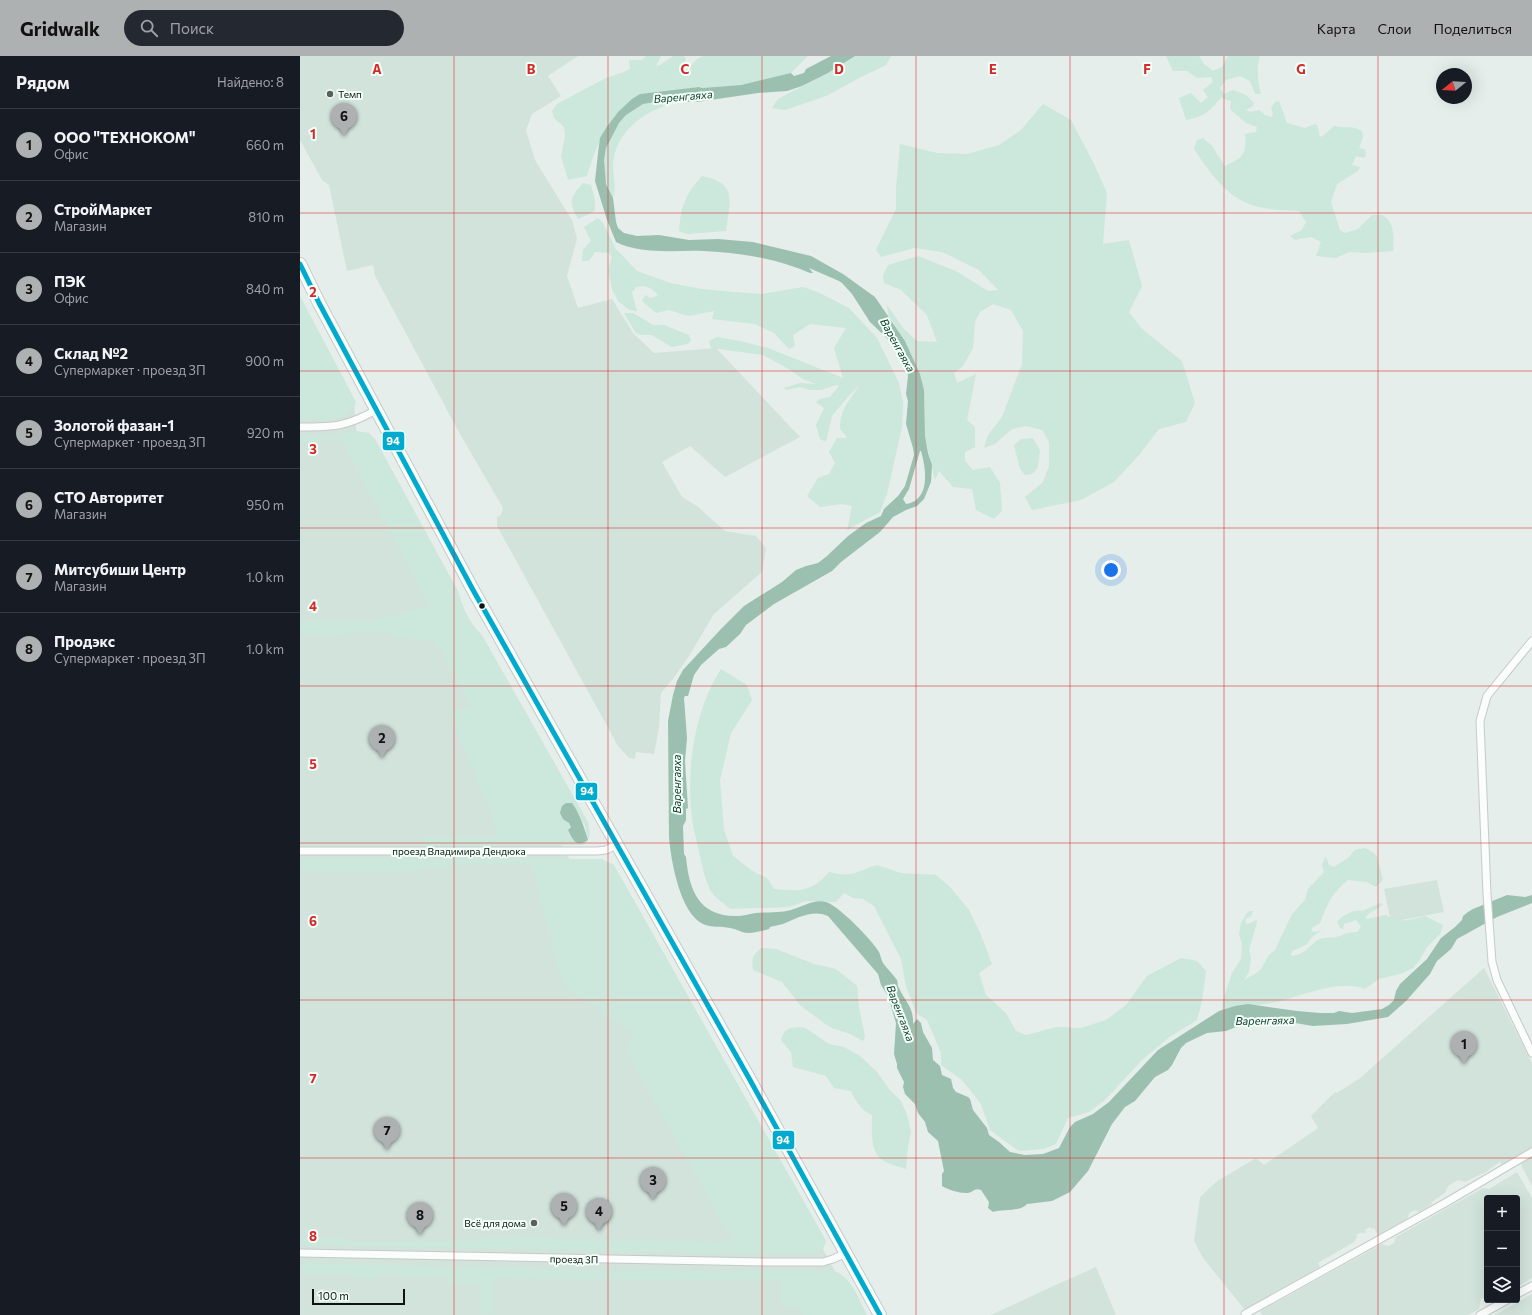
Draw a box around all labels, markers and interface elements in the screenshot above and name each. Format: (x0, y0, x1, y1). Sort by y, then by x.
search box (124, 10, 404, 46)
text: Gridwalk (20, 17, 100, 40)
icon: search (138, 17, 160, 39)
text: Поиск (170, 19, 214, 37)
text: Карта (1317, 20, 1355, 37)
text: Слои (1377, 20, 1412, 37)
text: Поделиться (1434, 20, 1512, 37)
text: A (372, 61, 382, 77)
text: B (527, 61, 536, 77)
text: C (681, 61, 690, 77)
text: D (834, 61, 844, 77)
text: E (989, 61, 997, 77)
text: F (1143, 61, 1151, 77)
text: G (1296, 61, 1306, 77)
north arrow (1436, 68, 1472, 104)
text: Рядом (16, 72, 70, 93)
text: Найдено: 8 (217, 74, 284, 90)
water label: Варенгаяха (653, 87, 713, 105)
place label: Темп (338, 88, 362, 100)
marker: Темп (325, 89, 335, 99)
pin: 6 (331, 103, 357, 136)
text: 1 (310, 126, 316, 142)
text: ООО "ТЕХНОКОМ" (54, 128, 196, 146)
text: 1 (26, 137, 32, 153)
text: 660 m (246, 137, 284, 153)
text: Офис (54, 146, 89, 162)
text: СтройМаркет (54, 200, 152, 218)
text: 2 (25, 209, 33, 225)
text: 810 m (248, 209, 284, 225)
text: Магазин (54, 218, 107, 234)
text: ПЭК (54, 272, 86, 290)
text: 3 (25, 281, 33, 297)
text: 840 m (246, 281, 284, 297)
text: 2 (309, 284, 317, 300)
text: Офис (54, 290, 89, 306)
water label: Варенгаяха (878, 316, 918, 374)
text: Склад №2 (54, 344, 128, 362)
text: 4 (25, 353, 33, 369)
text: 900 m (245, 353, 284, 369)
text: Супермаркет · проезд 3П (54, 362, 206, 378)
text: Золотой фазан-1 (54, 416, 174, 434)
text: 5 (25, 425, 33, 441)
text: 920 m (247, 425, 284, 441)
line badge: 94 (382, 431, 405, 451)
text: Супермаркет · проезд 3П (54, 434, 206, 450)
text: 94 (386, 434, 400, 447)
text: 3 (309, 441, 317, 457)
text: СТО Авторитет (54, 488, 164, 506)
text: 6 (25, 497, 33, 513)
text: 950 m (246, 497, 284, 513)
text: Магазин (54, 506, 107, 522)
text: Митсубиши Центр (54, 560, 186, 578)
your location (1101, 560, 1121, 580)
text: 7 (25, 569, 33, 585)
text: 1.0 km (246, 569, 284, 585)
text: Магазин (54, 578, 107, 594)
text: 4 (309, 598, 317, 614)
unlabelled marker (477, 601, 487, 611)
text: Продэкс (54, 632, 115, 650)
text: 8 (25, 641, 33, 657)
text: 1.0 km (246, 641, 284, 657)
text: Супермаркет · проезд 3П (54, 650, 206, 666)
pin: 2 (369, 725, 395, 758)
water label: Варенгаяха (670, 754, 683, 814)
text: 5 (309, 756, 317, 772)
line badge: 94 (575, 782, 598, 801)
text: 94 (580, 784, 594, 797)
street label: проезд Владимира Дендюка (392, 845, 526, 857)
text: 6 (309, 913, 317, 929)
water label: Варенгаяха (884, 983, 918, 1043)
water label: Варенгаяха (1235, 1013, 1295, 1027)
pin: 1 (1451, 1031, 1477, 1064)
text: 7 (309, 1070, 317, 1086)
pin: 7 (374, 1117, 400, 1150)
line badge: 94 (772, 1130, 795, 1150)
text: 94 (776, 1133, 790, 1146)
pin: 3 (640, 1167, 666, 1200)
pin: 5 (551, 1193, 577, 1226)
map controls (1484, 1195, 1520, 1303)
button: + (1484, 1195, 1520, 1231)
pin: 4 (586, 1198, 612, 1231)
pin: 8 (407, 1202, 433, 1235)
place label: Всё для дома (464, 1217, 526, 1229)
marker: Всё для дома (529, 1218, 539, 1228)
text: 8 (309, 1228, 317, 1244)
button: − (1484, 1231, 1520, 1267)
street label: проезд 3П (550, 1253, 598, 1265)
button: layers (1484, 1267, 1520, 1303)
scale bar (312, 1287, 405, 1306)
text: 100 m (318, 1289, 349, 1302)

